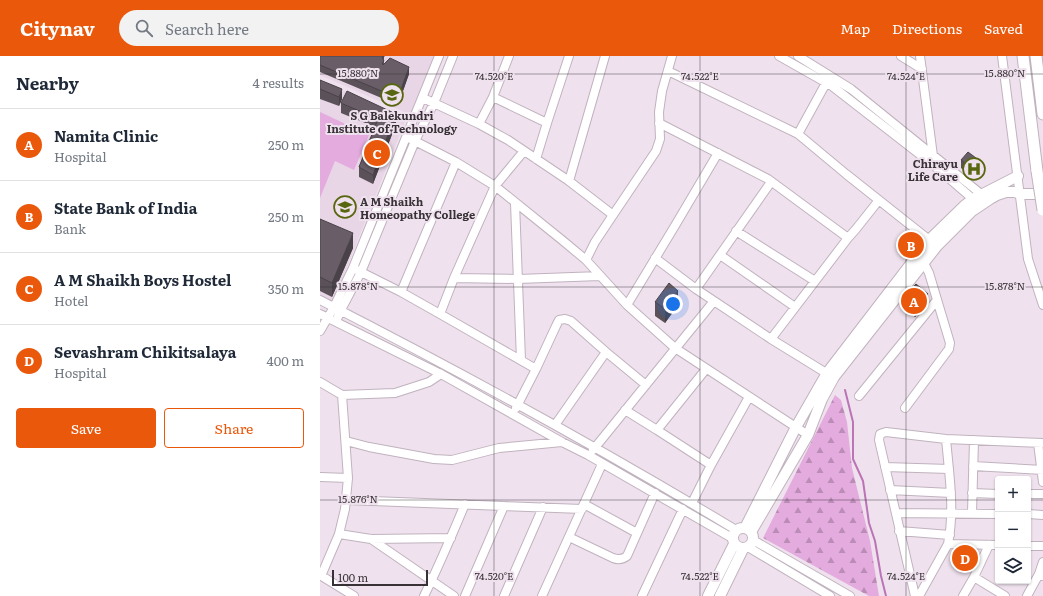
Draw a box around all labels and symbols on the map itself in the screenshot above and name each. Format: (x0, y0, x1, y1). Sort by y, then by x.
text: 15.880°N (338, 65, 378, 80)
text: 15.880°N (985, 65, 1025, 80)
text: 74.520°E (475, 68, 513, 83)
text: 74.522°E (681, 68, 719, 83)
text: 74.524°E (887, 68, 925, 83)
school or university icon: S G Balekundri Institute of Technology (379, 82, 405, 108)
place label: S G Balekundri Institute of Technology (327, 107, 458, 136)
pin: C (364, 138, 390, 168)
place label: Chirayu Life Care (908, 155, 959, 184)
hospital icon: Chirayu Life Care (961, 156, 987, 182)
place label: A M Shaikh Homeopathy College (360, 193, 475, 222)
school or university icon: A M Shaikh Homeopathy College (332, 194, 358, 220)
pin: B (898, 230, 924, 260)
text: 15.878°N (338, 278, 378, 293)
text: 15.878°N (985, 278, 1025, 293)
pin: A (901, 286, 927, 316)
your location (663, 294, 683, 314)
text: 15.876°N (338, 491, 378, 506)
pin: D (952, 543, 978, 573)
scale bar (332, 568, 428, 587)
text: 74.520°E (475, 568, 513, 583)
text: 74.522°E (681, 568, 719, 583)
text: 74.524°E (887, 568, 925, 583)

